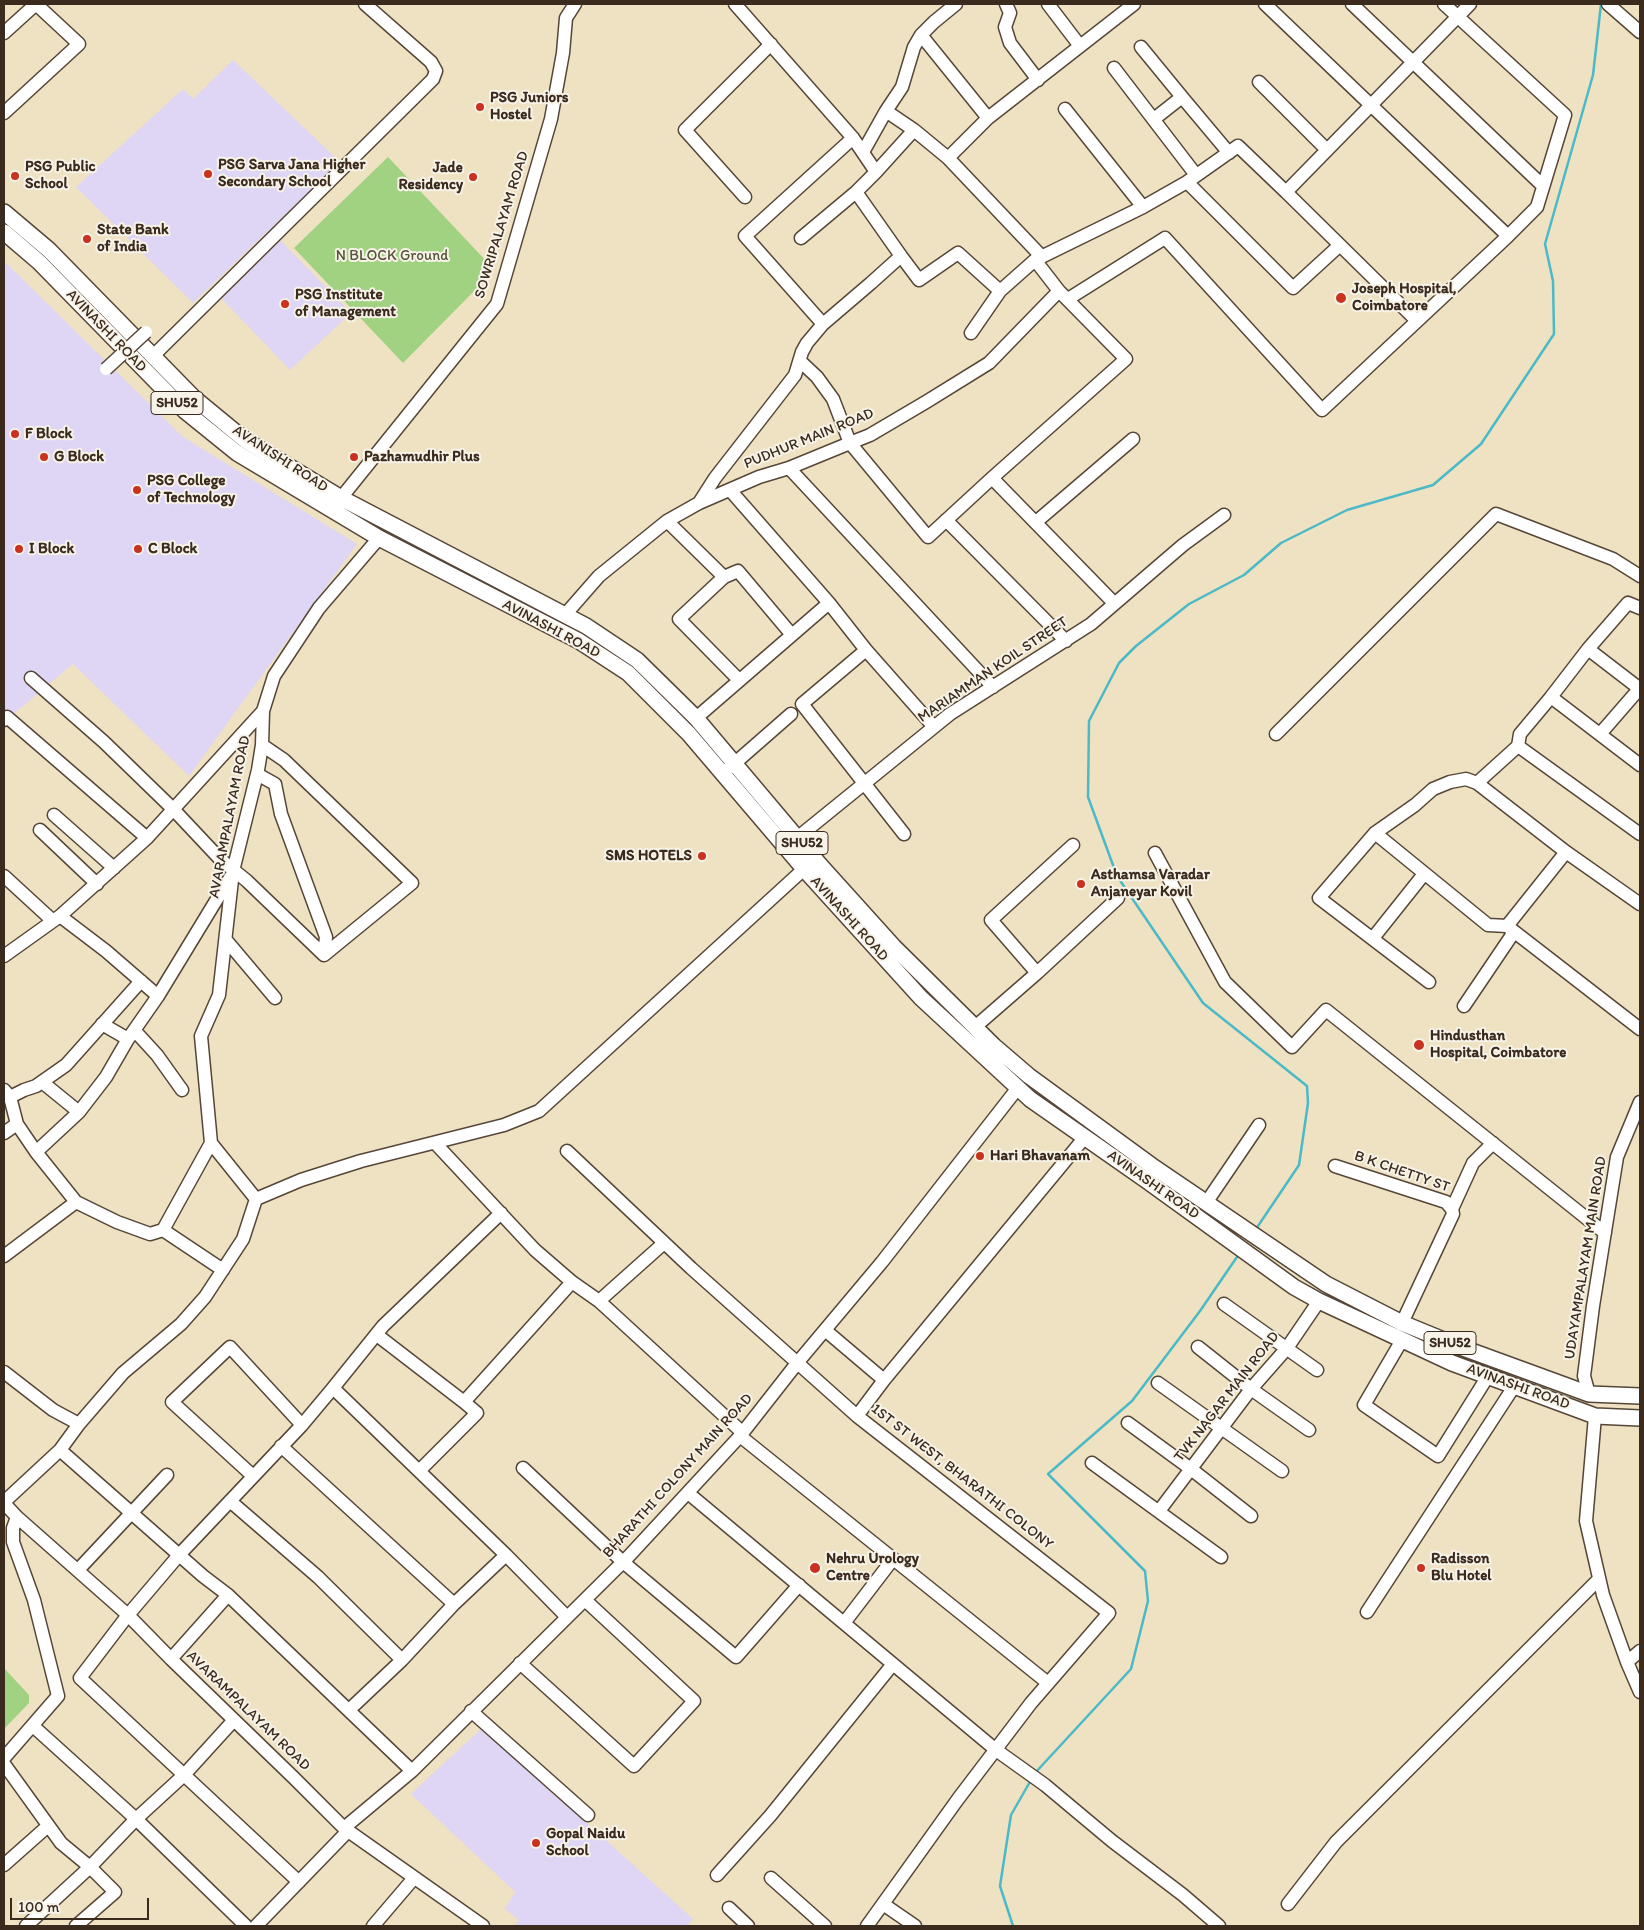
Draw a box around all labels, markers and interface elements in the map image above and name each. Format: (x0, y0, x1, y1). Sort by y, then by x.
place label: PSG Juniors Hostel (490, 89, 569, 124)
marker: PSG Juniors Hostel (474, 101, 486, 113)
street label: SOWRIPALAYAM ROAD (471, 149, 533, 301)
place label: PSG Sarva Jana Higher Secondary School (218, 156, 365, 191)
place label: PSG Public School (25, 158, 95, 193)
place label: Jade Residency (399, 159, 463, 194)
marker: PSG Sarva Jana Higher Secondary School (202, 168, 214, 180)
marker: PSG Public School (9, 170, 21, 182)
marker: Jade Residency (467, 171, 479, 183)
place label: State Bank of India (97, 221, 169, 256)
marker: State Bank of India (81, 233, 93, 245)
park label: N BLOCK Ground (336, 247, 448, 265)
place label: Joseph Hospital, Coimbatore (1352, 280, 1456, 315)
street label: AVINASHI ROAD (62, 286, 150, 376)
place label: PSG Institute of Management (295, 286, 396, 321)
marker: Joseph Hospital, Coimbatore (1334, 291, 1348, 305)
marker: PSG Institute of Management (279, 298, 291, 310)
road number: SHU52 (151, 392, 203, 414)
street label: PUDHUR MAIN ROAD (741, 405, 877, 473)
street label: AVANISHI ROAD (229, 421, 331, 497)
place label: F Block (25, 425, 72, 443)
marker: F Block (9, 428, 21, 440)
place label: G Block (54, 448, 104, 466)
place label: Pazhamudhir Plus (364, 448, 480, 466)
marker: G Block (38, 451, 50, 463)
marker: Pazhamudhir Plus (348, 451, 360, 463)
place label: PSG College of Technology (147, 472, 235, 507)
marker: PSG College of Technology (131, 484, 143, 496)
place label: I Block (29, 540, 74, 558)
place label: C Block (148, 540, 197, 558)
marker: I Block (13, 543, 25, 555)
marker: C Block (132, 543, 144, 555)
street label: AVINASHI ROAD (499, 596, 603, 662)
street label: MARIAMMAN KOIL STREET (915, 613, 1071, 727)
street label: AVARAMPALAYAM ROAD (205, 734, 255, 900)
road number: SHU52 (776, 831, 828, 854)
place label: SMS HOTELS (606, 847, 692, 865)
marker: SMS HOTELS (696, 850, 708, 862)
place label: Asthamsa Varadar Anjaneyar Kovil (1091, 866, 1210, 901)
street label: AVINASHI ROAD (806, 873, 892, 965)
marker: Asthamsa Varadar Anjaneyar Kovil (1075, 878, 1087, 890)
place label: Hindusthan Hospital, Coimbatore (1430, 1027, 1566, 1062)
marker: Hindusthan Hospital, Coimbatore (1412, 1038, 1426, 1052)
place label: Hari Bhavanam (990, 1147, 1090, 1165)
street label: AVINASHI ROAD (1103, 1147, 1203, 1223)
street label: B K CHETTY ST (1352, 1147, 1452, 1197)
marker: Hari Bhavanam (974, 1150, 986, 1162)
street label: UDAYAMPALAYAM MAIN ROAD (1561, 1155, 1611, 1361)
street label: TVK NAGAR MAIN ROAD (1171, 1328, 1283, 1466)
road number: SHU52 (1424, 1332, 1476, 1355)
street label: AVINASHI ROAD (1464, 1360, 1572, 1414)
street label: BHARATHI COLONY MAIN ROAD (599, 1390, 757, 1562)
street label: 1ST ST WEST, BHARATHI COLONY (867, 1400, 1057, 1554)
place label: Nehru Urology Centre (826, 1550, 919, 1585)
place label: Radisson Blu Hotel (1431, 1550, 1492, 1585)
marker: Nehru Urology Centre (808, 1561, 822, 1575)
marker: Radisson Blu Hotel (1415, 1562, 1427, 1574)
street label: AVARAMPALAYAM ROAD (182, 1647, 314, 1775)
place label: Gopal Naidu School (546, 1825, 625, 1860)
marker: Gopal Naidu School (530, 1837, 542, 1849)
scale bar (12, 1888, 151, 1920)
text: 100 m (18, 1898, 59, 1916)

